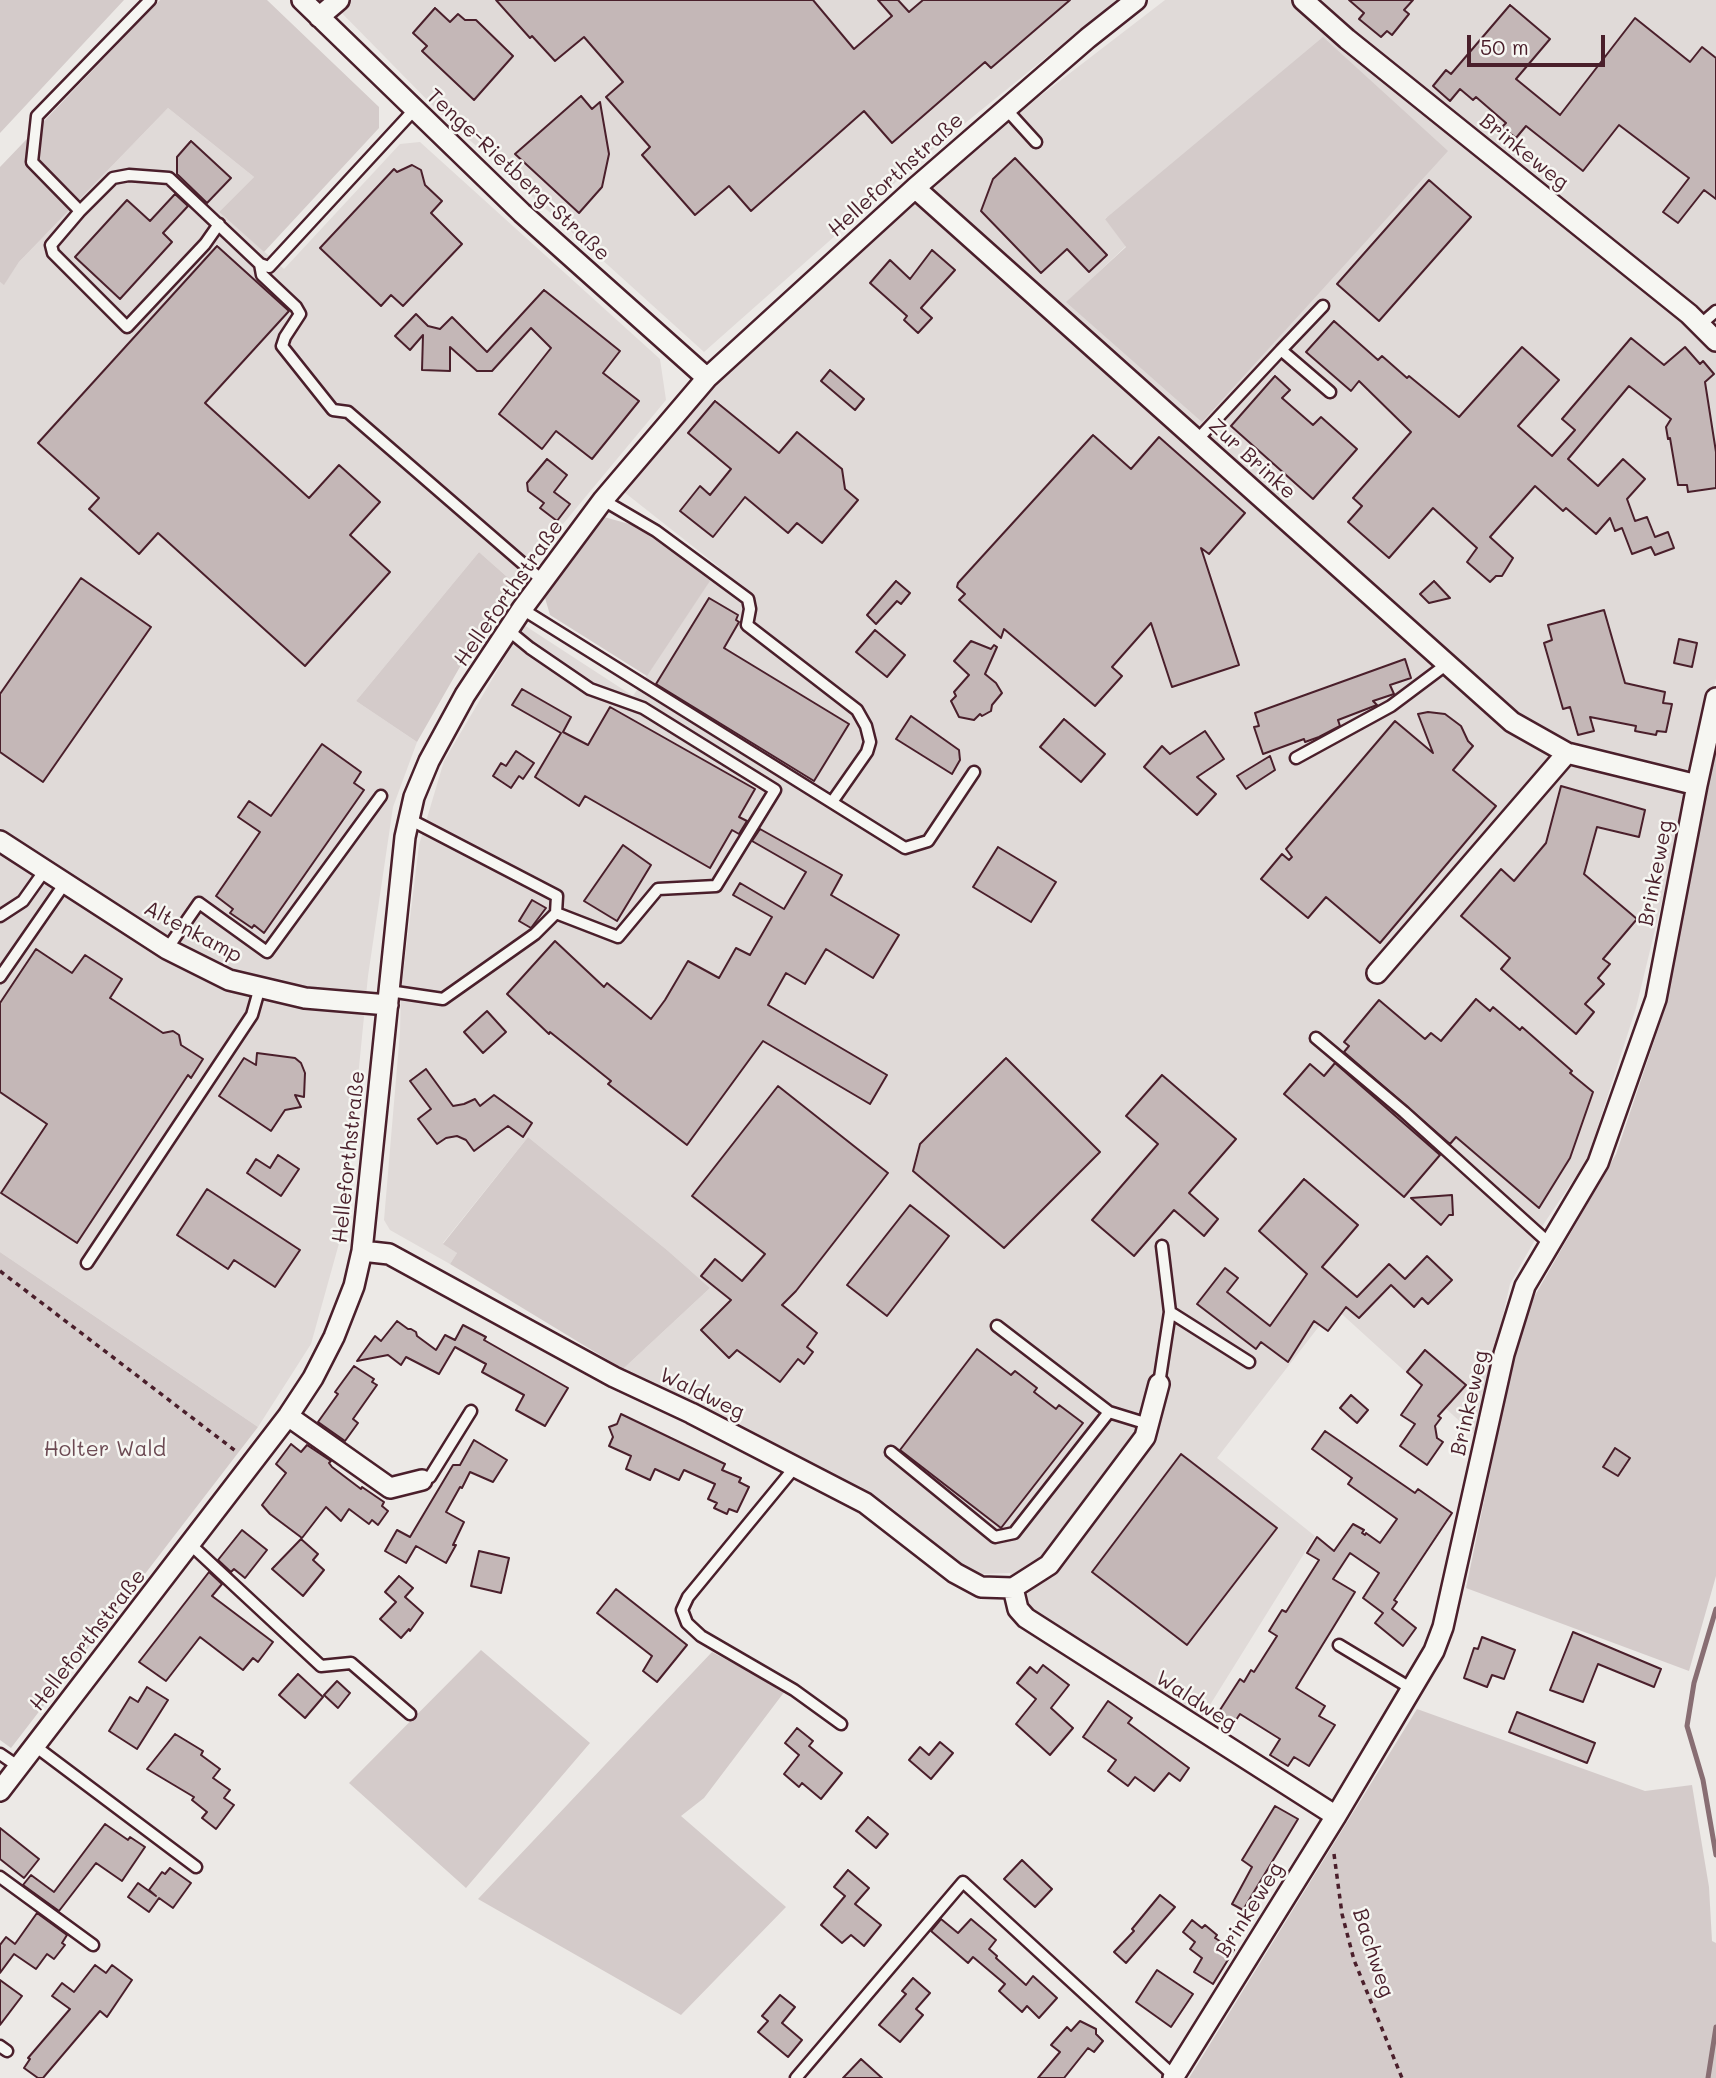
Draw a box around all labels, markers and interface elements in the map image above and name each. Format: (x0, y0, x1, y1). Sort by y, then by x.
scale bar (1471, 21, 1609, 65)
text: 50 m (1480, 33, 1529, 60)
street label: Tenge-Rietberg-Straße (421, 83, 615, 267)
street label: Helleforthstraße (823, 108, 969, 242)
street label: Brinkeweg (1474, 108, 1574, 196)
street label: Zur Brinke (1203, 413, 1301, 505)
street label: Helleforthstraße (449, 515, 569, 671)
street label: Brinkeweg (1633, 818, 1679, 928)
street label: Altenkamp (140, 896, 246, 968)
street label: Helleforthstraße (327, 1070, 371, 1244)
street label: Brinkeweg (1446, 1348, 1494, 1458)
street label: Waldweg (655, 1363, 749, 1425)
park label: Holter Wald (44, 1437, 166, 1463)
street label: Helleforthstraße (25, 1564, 151, 1716)
street label: Waldweg (1151, 1665, 1241, 1737)
street label: Brinkeweg (1211, 1858, 1289, 1962)
street label: Bachweg (1347, 1905, 1399, 2001)

